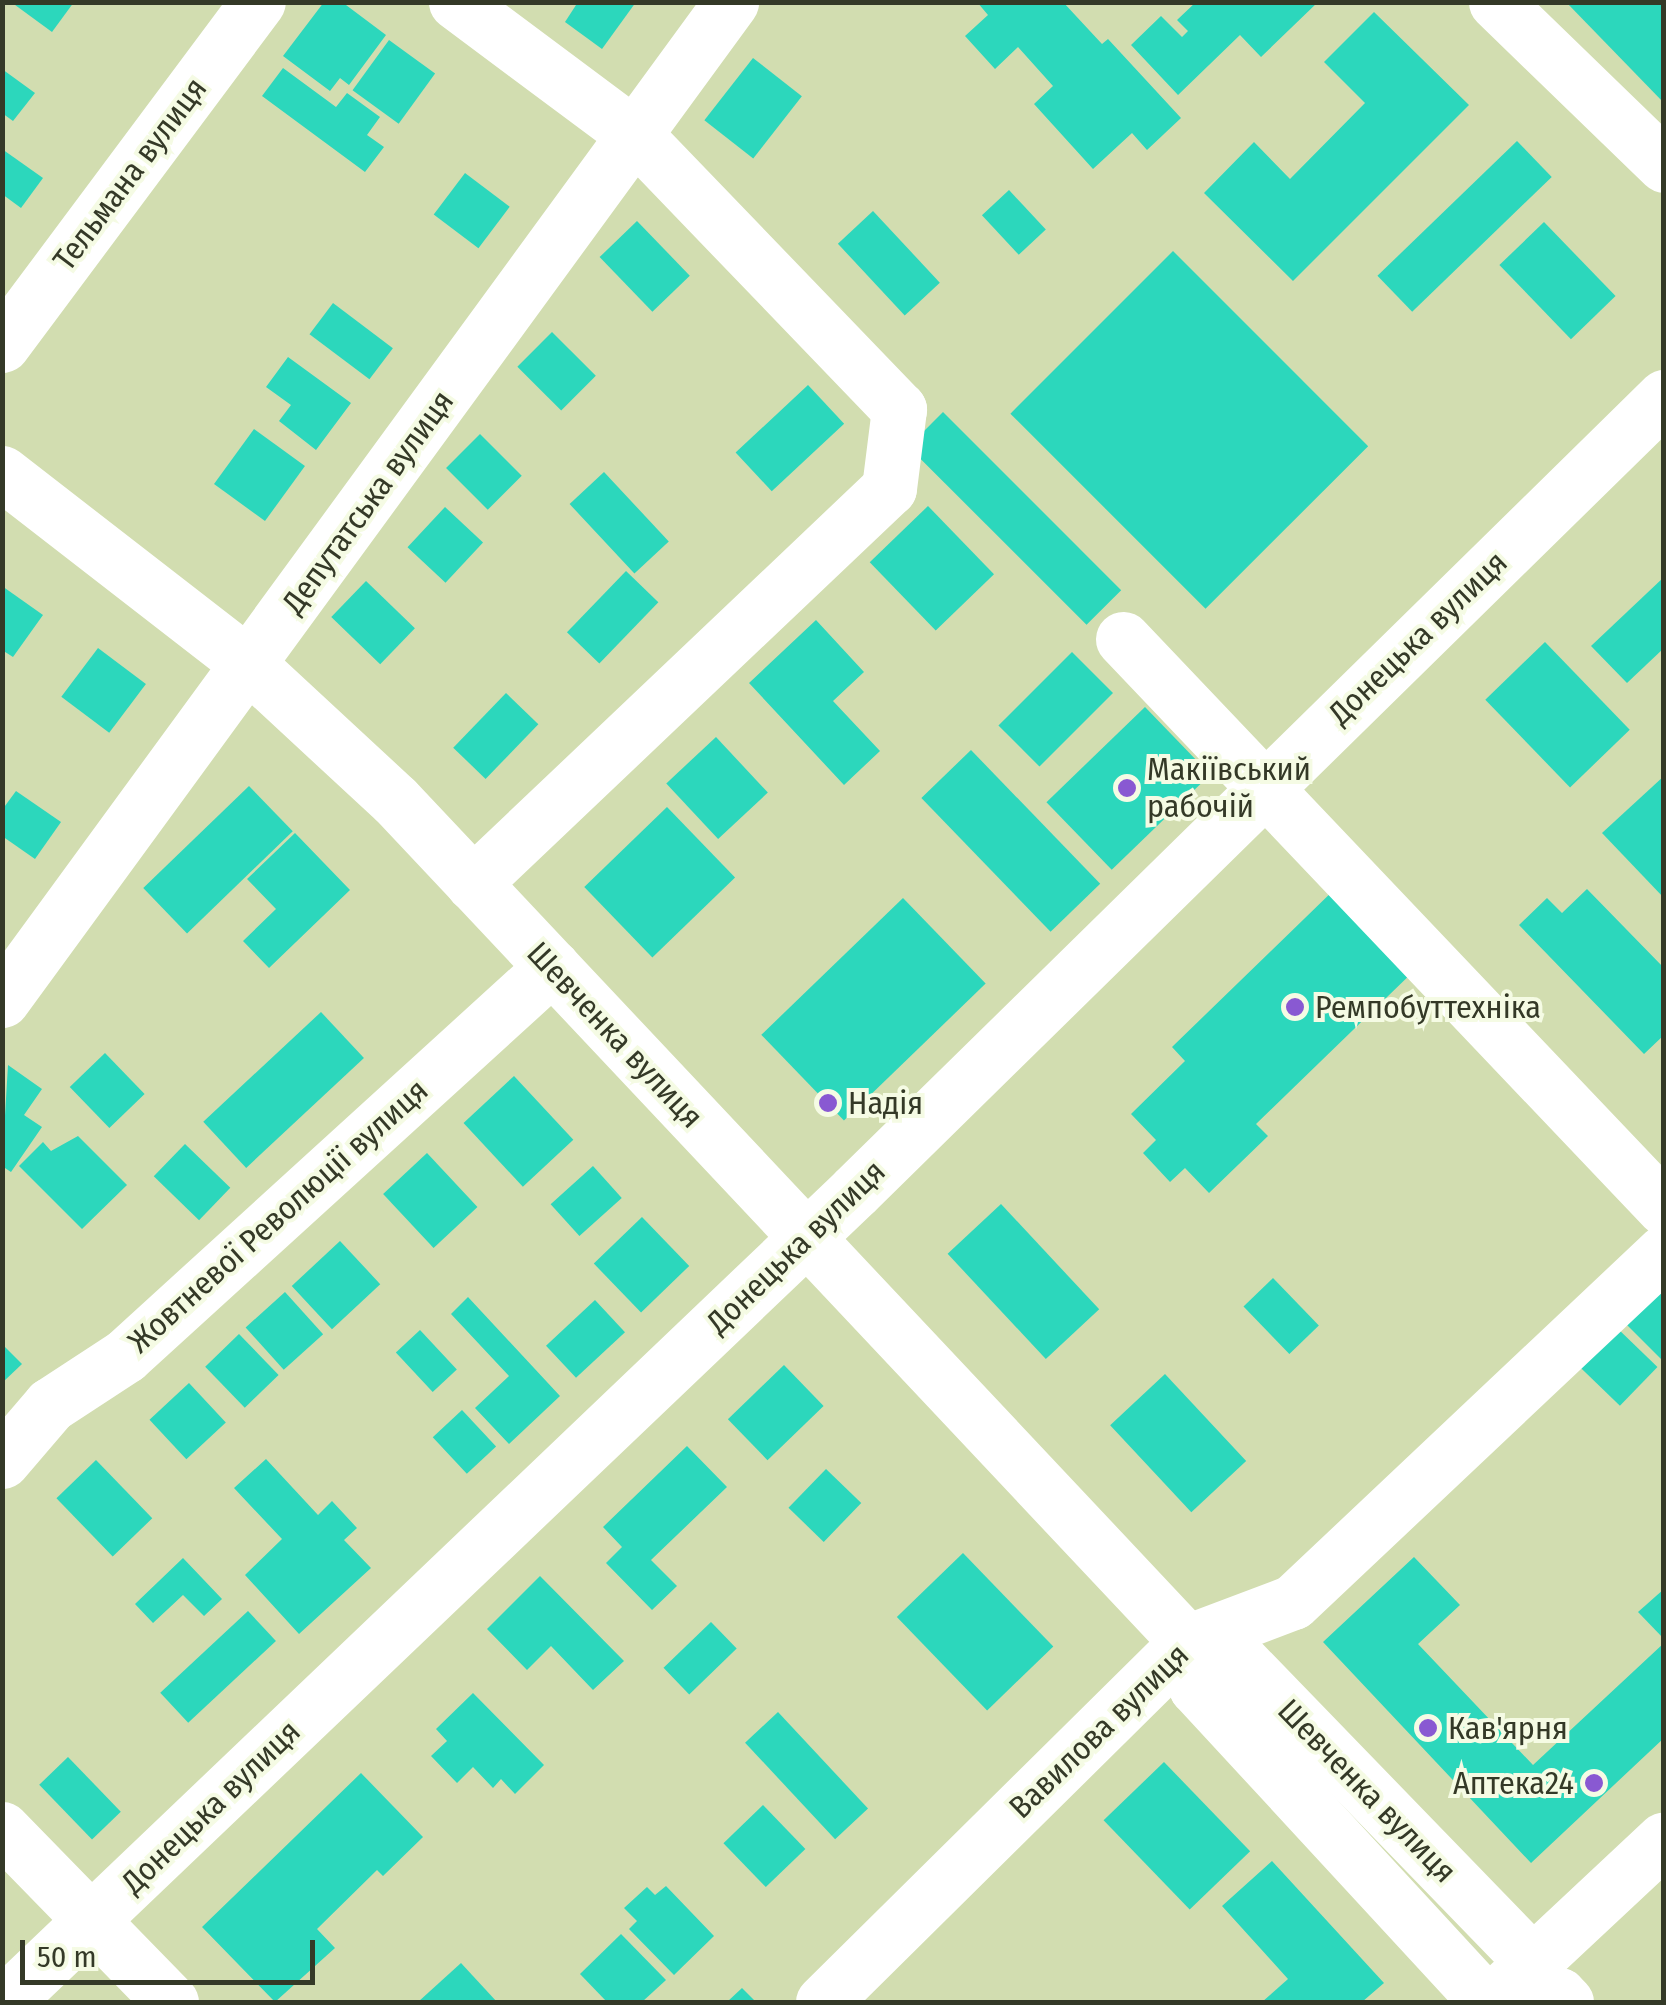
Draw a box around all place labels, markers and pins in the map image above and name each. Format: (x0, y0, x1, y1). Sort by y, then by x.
place label: Макіївський рабочій (1147, 751, 1311, 826)
marker: Макіївський рабочій (1116, 777, 1138, 799)
place label: Ремпобуттехніка (1315, 988, 1541, 1026)
marker: Ремпобуттехніка (1284, 996, 1306, 1018)
place label: Надія (848, 1084, 923, 1122)
marker: Надія (817, 1092, 839, 1114)
place label: Кав'ярня (1448, 1709, 1568, 1747)
marker: Кав'ярня (1417, 1717, 1439, 1739)
place label: Аптека24 (1453, 1764, 1574, 1802)
marker: Аптека24 (1583, 1772, 1605, 1794)

